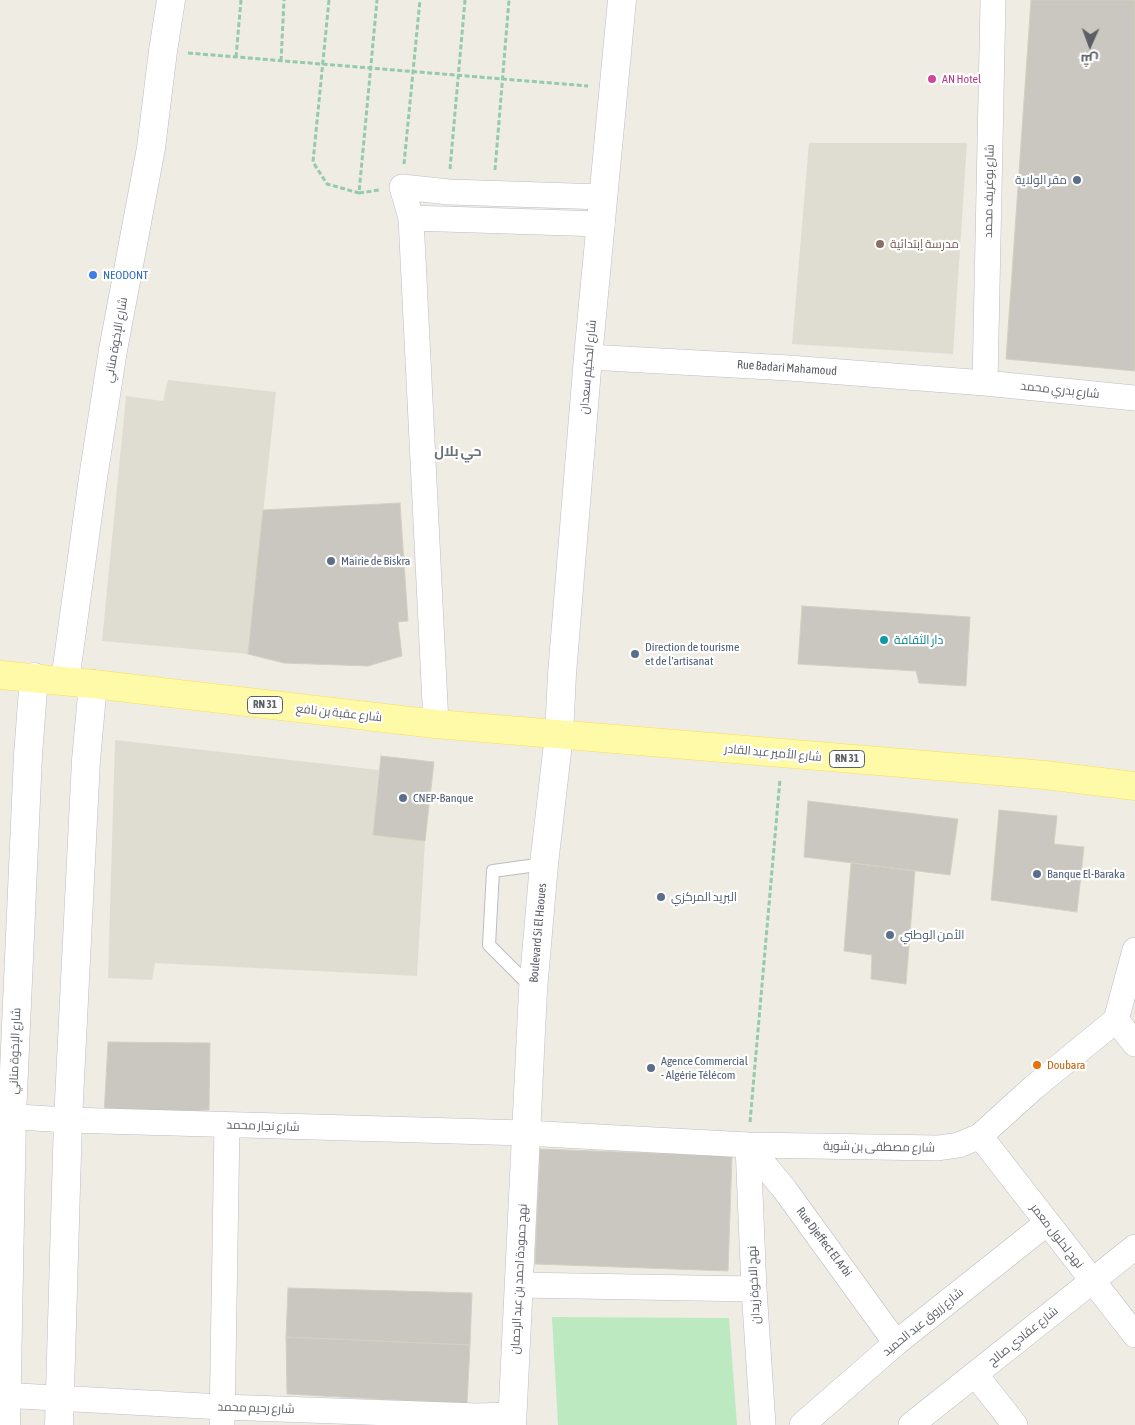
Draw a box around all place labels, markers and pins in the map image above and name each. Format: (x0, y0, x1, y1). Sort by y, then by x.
place label: AN Hotel (942, 72, 981, 86)
marker: AN Hotel (926, 73, 938, 85)
place label: مقر الولاية (1015, 173, 1067, 187)
marker: مقر الولاية (1071, 174, 1083, 186)
place label: مدرسة إبتدائية (890, 237, 959, 251)
marker: مدرسة إبتدائية (874, 238, 886, 250)
place label: NEODONT (103, 268, 148, 282)
marker: NEODONT (87, 269, 99, 281)
place label: Mairie de Biskra (341, 554, 410, 568)
marker: Mairie de Biskra (325, 555, 337, 567)
place label: دار الثقافة (894, 633, 943, 647)
marker: دار الثقافة (878, 634, 890, 646)
place label: Direction de tourisme et de l'artisanat (645, 640, 739, 668)
marker: Direction de tourisme et de l'artisanat (629, 648, 641, 660)
place label: CNEP-Banque (413, 791, 473, 805)
marker: CNEP-Banque (397, 792, 409, 804)
place label: Banque El-Baraka (1047, 867, 1125, 881)
marker: Banque El-Baraka (1031, 868, 1043, 880)
place label: البريد المركزي (671, 890, 737, 904)
marker: البريد المركزي (655, 891, 667, 903)
place label: الأمن الوطني (900, 928, 964, 942)
marker: الأمن الوطني (884, 929, 896, 941)
place label: Agence Commercial - Algérie Télécom (661, 1054, 748, 1082)
place label: Doubara (1047, 1058, 1085, 1072)
marker: Doubara (1031, 1059, 1043, 1071)
marker: Agence Commercial - Algérie Télécom (645, 1062, 657, 1074)

